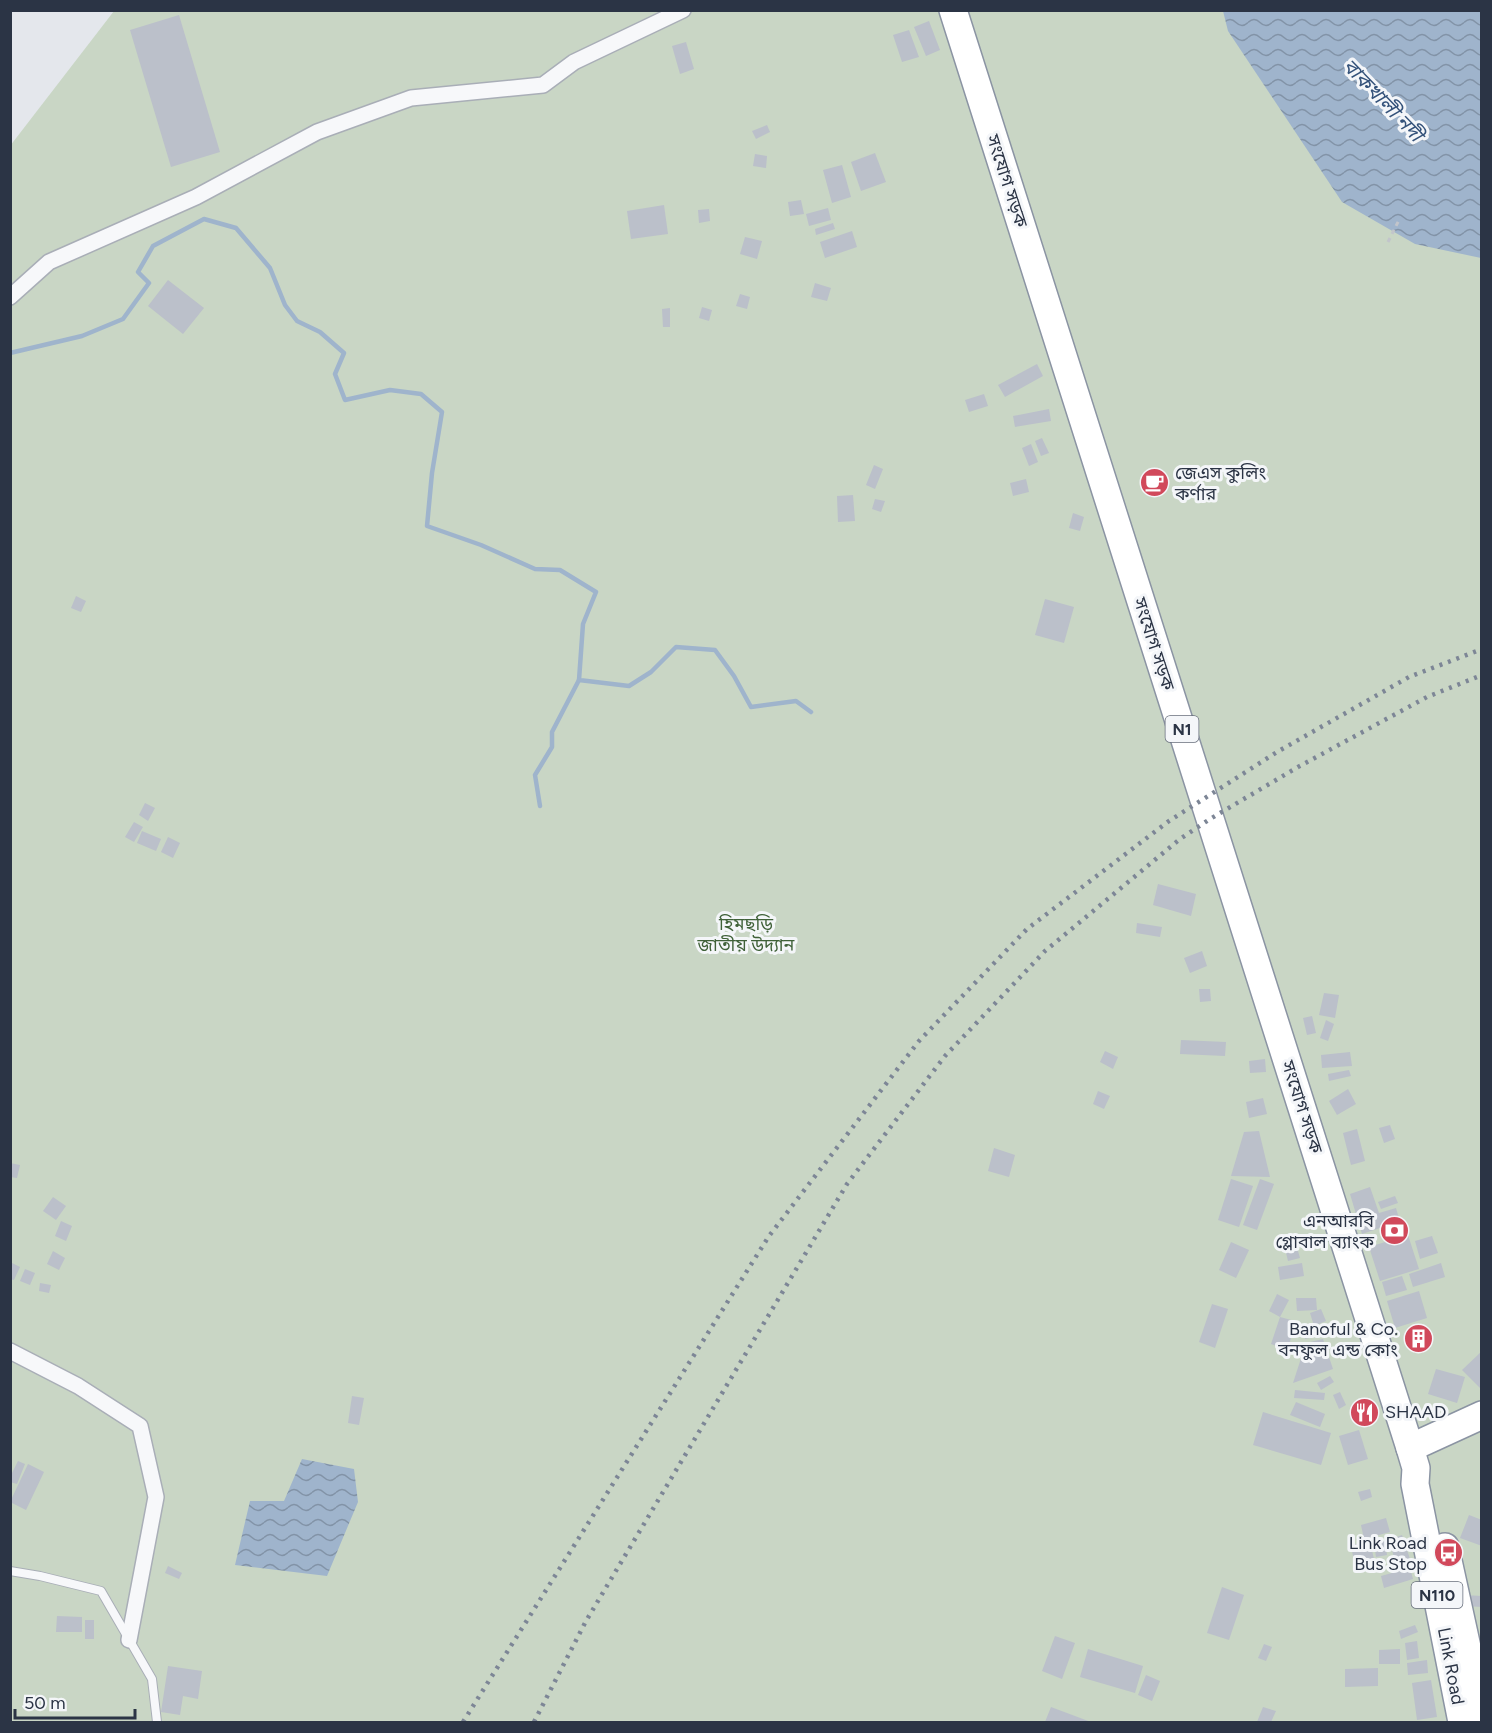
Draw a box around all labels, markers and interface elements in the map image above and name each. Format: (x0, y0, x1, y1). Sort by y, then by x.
water label: বাকখালী নদী (1338, 54, 1431, 149)
street label: সংযোগ সড়ক (981, 131, 1032, 231)
place label: জেএস কুলিং কর্ণার (1174, 462, 1266, 505)
cafe icon: জেএস কুলিং কর্ণার (1138, 467, 1170, 499)
street label: সংযোগ সড়ক (1128, 594, 1179, 694)
road number: N1 (1166, 716, 1198, 742)
park label: হিমছড়ি জাতীয় উদ্যান (697, 913, 796, 956)
street label: সংযোগ সড়ক (1276, 1057, 1327, 1157)
place label: এনআরবি গ্লোবাল ব্যাংক (1275, 1210, 1374, 1253)
bank icon: এনআরবি গ্লোবাল ব্যাংক (1379, 1215, 1411, 1247)
place label: Banoful & Co. বনফুল এন্ড কোং (1277, 1318, 1398, 1361)
building icon: Banoful & Co. বনফুল এন্ড কোং (1403, 1323, 1435, 1355)
restaurant icon: SHAAD (1348, 1396, 1380, 1428)
place label: SHAAD (1385, 1401, 1446, 1423)
place label: Link Road Bus Stop (1349, 1532, 1427, 1575)
bus stop icon: Link Road Bus Stop (1432, 1537, 1464, 1569)
road number: N110 (1412, 1582, 1462, 1608)
street label: Link Road (1433, 1626, 1469, 1706)
scale bar (15, 1682, 135, 1720)
text: 50 m (24, 1692, 66, 1714)

